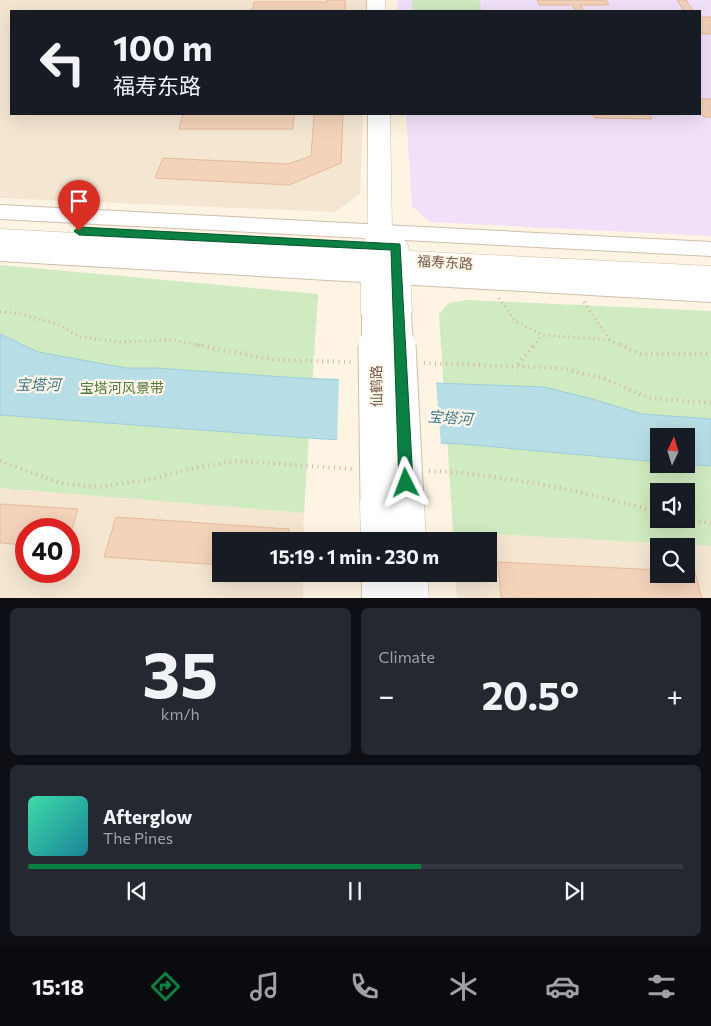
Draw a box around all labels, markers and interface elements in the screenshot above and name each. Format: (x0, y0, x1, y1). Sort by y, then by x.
text: 100 m (113, 25, 213, 68)
icon: left (30, 30, 95, 95)
text: 福寿东路 (113, 72, 201, 99)
pin (58, 180, 100, 231)
icon: arrive (65, 187, 93, 215)
street label: 福寿东路 (417, 252, 473, 272)
street label: 仙鹤路 (367, 365, 385, 407)
water label: 宝塔河 (15, 375, 63, 393)
park label: 宝塔河风景带 (80, 379, 164, 396)
water label: 宝塔河 (427, 406, 476, 428)
north arrow (650, 428, 695, 472)
map controls (650, 428, 695, 583)
position arrow (379, 456, 431, 508)
button: sound (650, 483, 695, 528)
speed limit sign: 40 (15, 518, 80, 583)
button: search (650, 538, 695, 583)
text: 15:19 · 1 min · 230 m (270, 545, 439, 568)
text: 35 (142, 632, 218, 711)
text: Climate (379, 647, 435, 666)
text: 20.5° (482, 671, 579, 718)
text: − (379, 678, 394, 712)
text: + (667, 678, 683, 712)
text: km/h (161, 704, 200, 723)
text: Afterglow (103, 805, 192, 828)
text: The Pines (103, 828, 173, 847)
icon: previous (123, 877, 151, 905)
icon: pause (341, 877, 369, 905)
icon: next (560, 877, 588, 905)
icon: directions (148, 969, 183, 1004)
icon: music (247, 969, 282, 1004)
icon: phone (347, 969, 382, 1004)
icon: climate (446, 969, 481, 1004)
icon: car (545, 969, 580, 1004)
icon: filters (644, 969, 679, 1004)
text: 15:18 (32, 973, 84, 1000)

